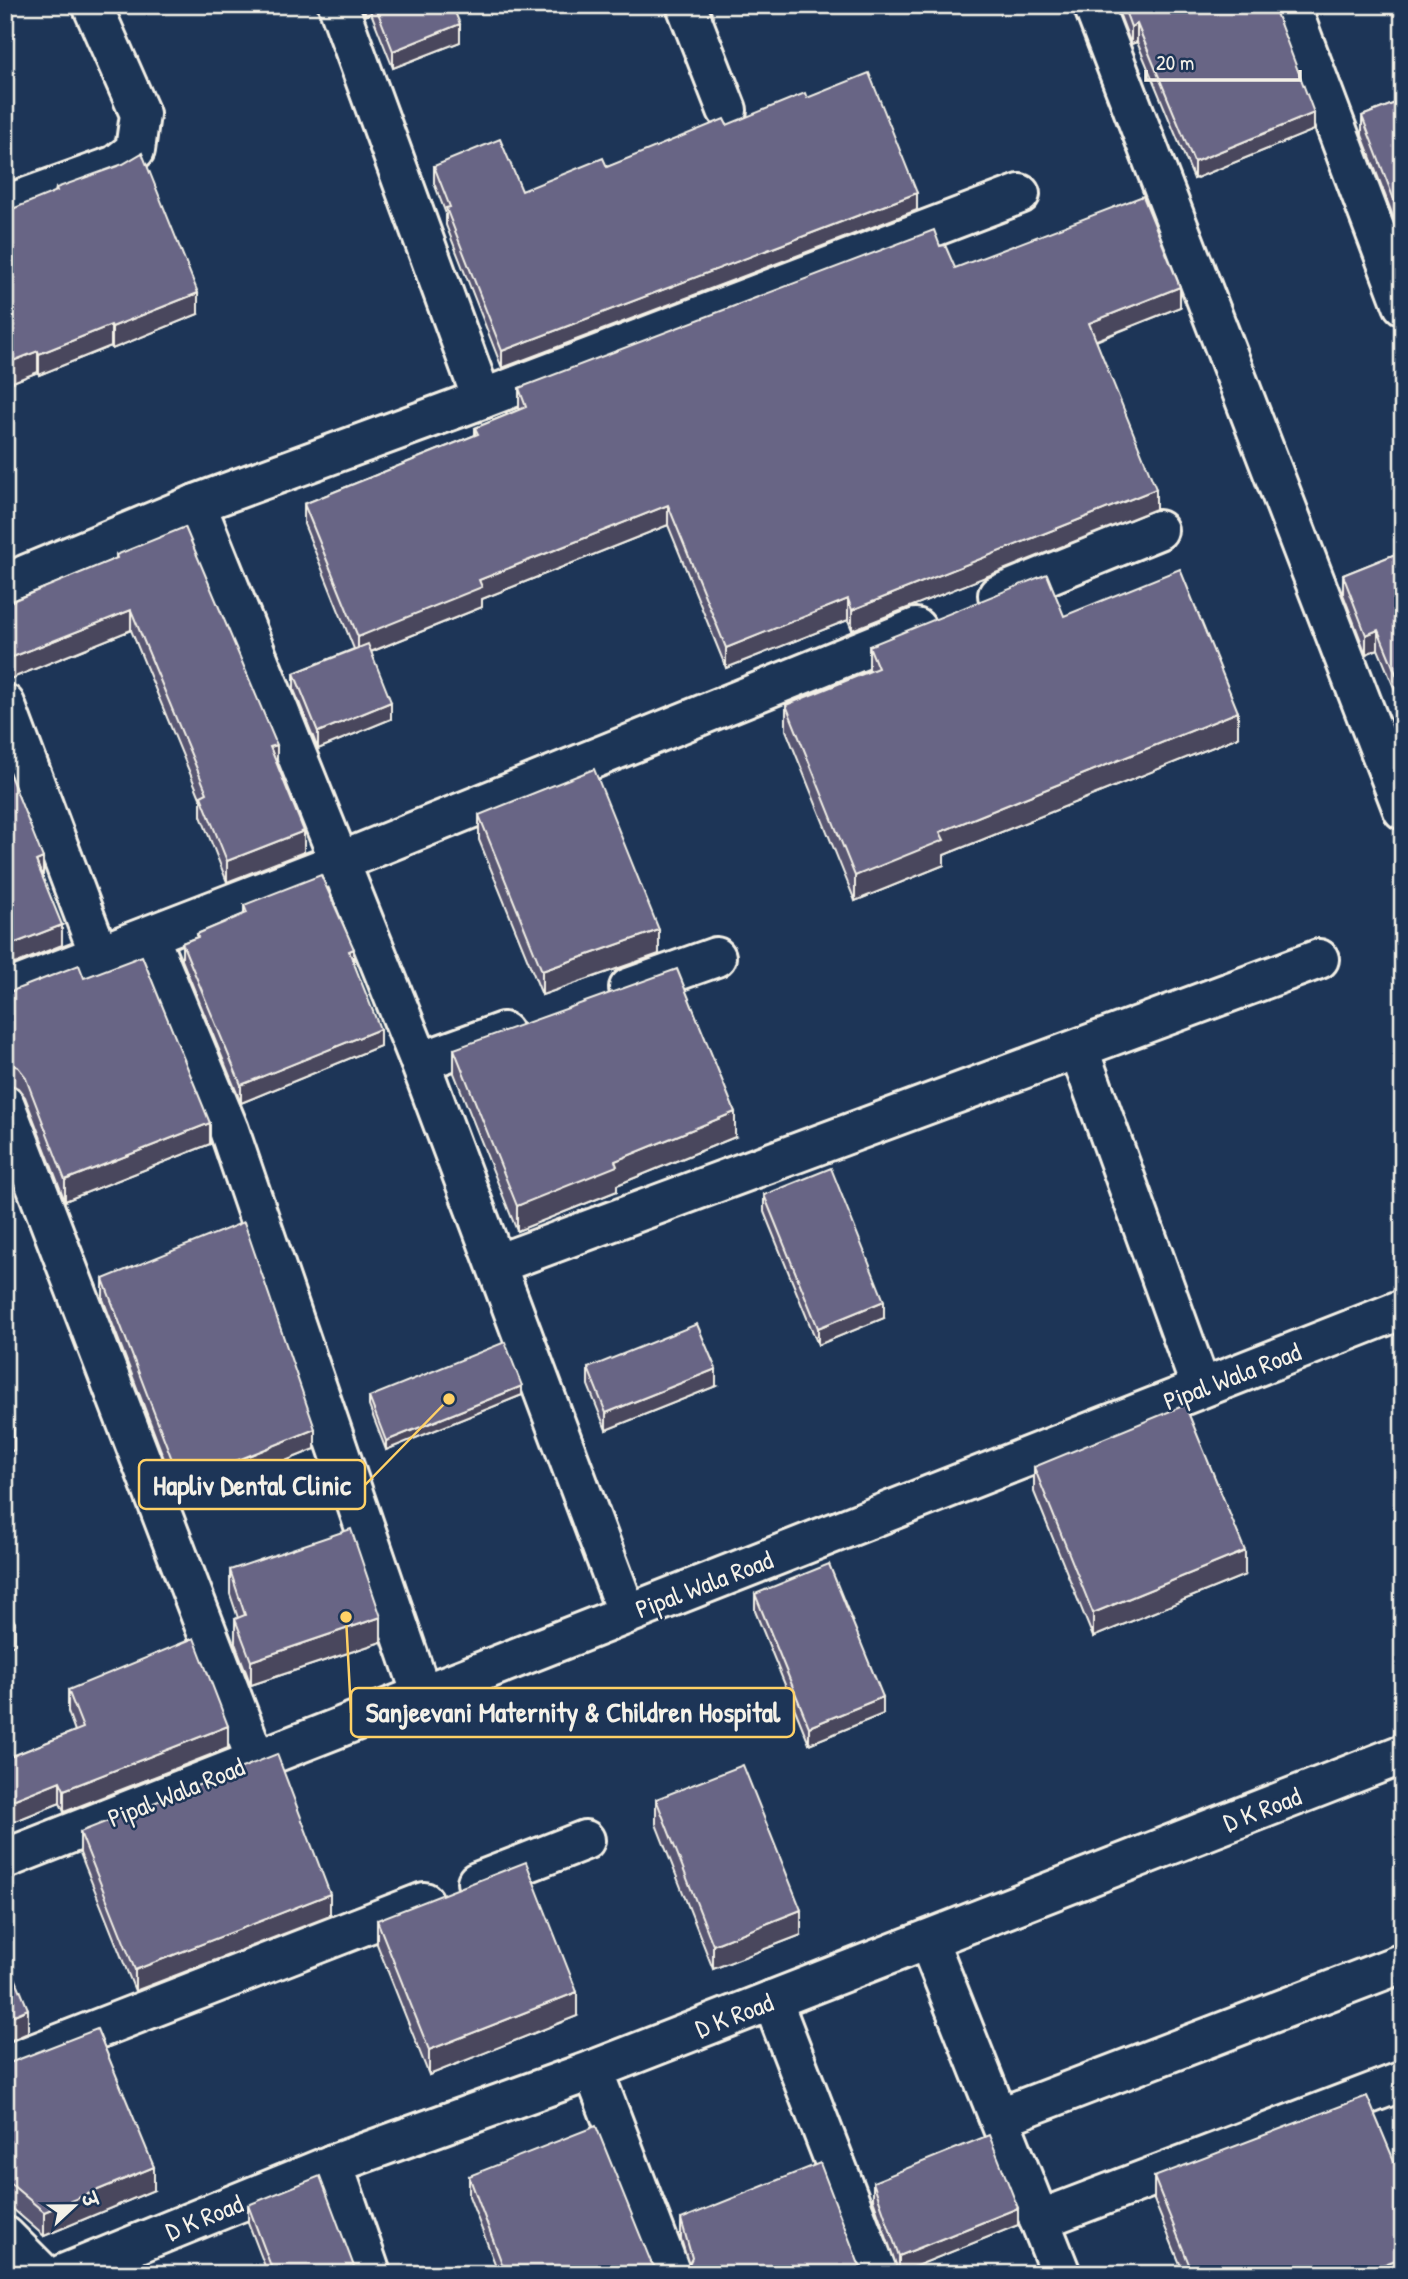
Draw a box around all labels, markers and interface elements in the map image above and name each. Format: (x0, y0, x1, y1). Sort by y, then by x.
scale bar (1146, 38, 1300, 82)
text: 20 m (1156, 48, 1194, 77)
street label: Pipal Wala Road (1158, 1334, 1306, 1418)
callout: Hapliv Dental Clinic (139, 1460, 365, 1509)
text: Hapliv Dental Clinic (153, 1466, 352, 1505)
street label: Pipal Wala Road (630, 1542, 778, 1626)
callout: Sanjeevani Maternity & Children Hospital (351, 1688, 794, 1737)
text: Sanjeevani Maternity & Children Hospital (366, 1693, 781, 1732)
street label: Pipal Wala Road (102, 1749, 250, 1835)
street label: D K Road (1218, 1778, 1306, 1840)
street label: D K Road (690, 1984, 778, 2046)
north arrow (38, 2170, 108, 2240)
street label: D K Road (160, 2186, 248, 2248)
text: उ (75, 2187, 105, 2213)

